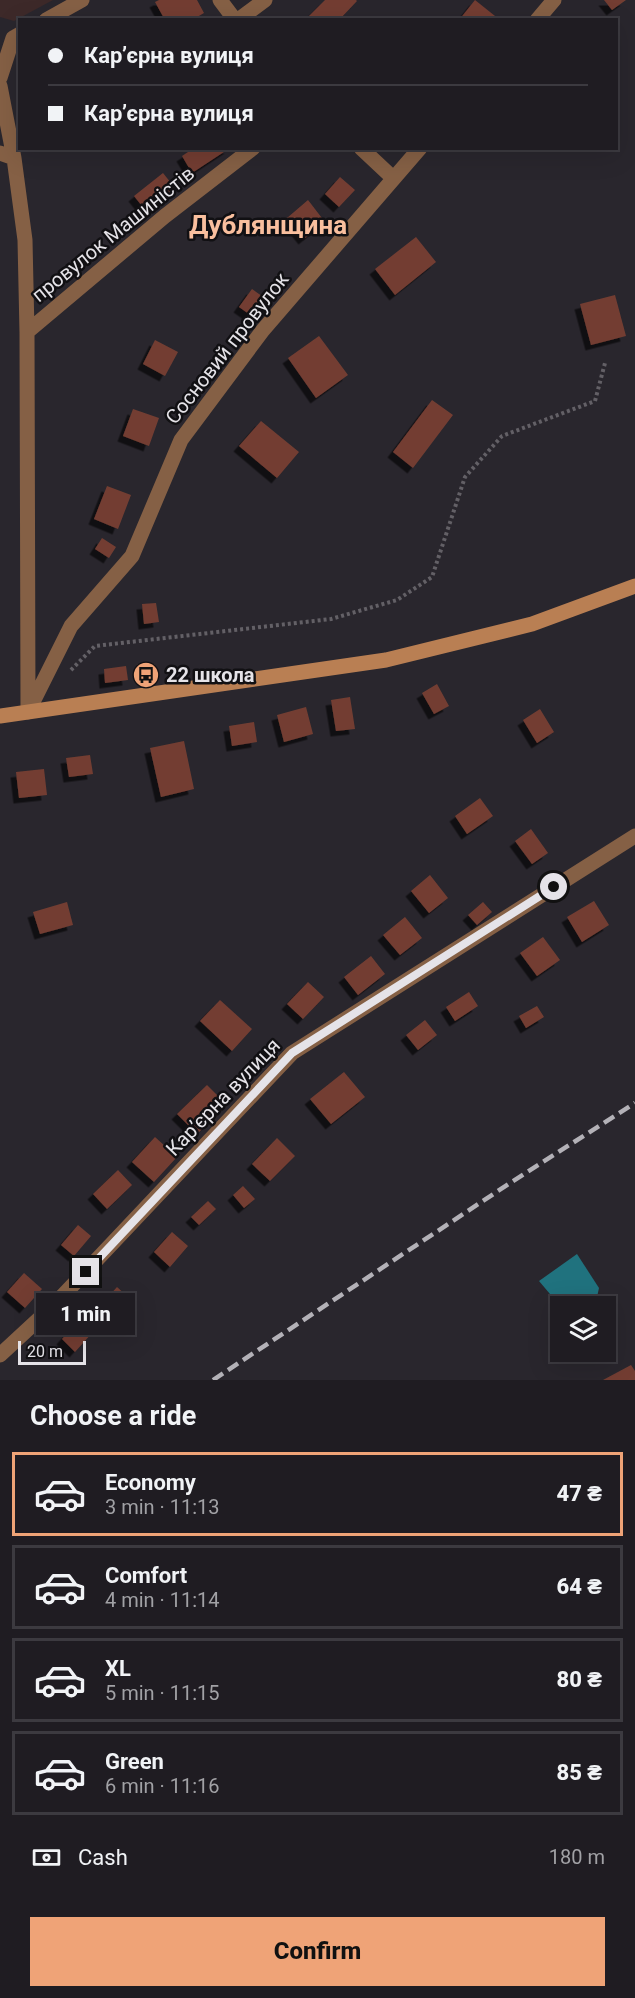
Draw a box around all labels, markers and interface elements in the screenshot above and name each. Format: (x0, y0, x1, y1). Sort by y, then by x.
text: Карʼєрна вулиця (84, 43, 254, 68)
text: Карʼєрна вулиця (84, 101, 254, 126)
street label: провулок Машиністів (27, 161, 199, 307)
district label: Дублянщина (189, 210, 347, 240)
street label: Сосновий провулок (160, 267, 294, 429)
bus stop icon: 22 школа (131, 660, 161, 690)
place label: 22 школа (166, 663, 255, 687)
route start (540, 873, 567, 900)
street label: Карʼєрна вулиця (161, 1033, 285, 1161)
route end (72, 1258, 99, 1285)
callout: 1 min (36, 1293, 136, 1335)
map controls (550, 1296, 616, 1362)
button: layers (550, 1296, 616, 1362)
text: 1 min (60, 1302, 111, 1326)
scale bar (18, 1338, 86, 1366)
text: 20 m (27, 1342, 63, 1361)
text: Choose a ride (30, 1400, 196, 1432)
icon: car (33, 1467, 87, 1521)
text: Economy (105, 1470, 196, 1495)
text: 47 ₴ (556, 1481, 602, 1506)
text: 3 min · 11:13 (105, 1495, 220, 1519)
icon: car (33, 1560, 87, 1614)
text: Comfort (105, 1563, 187, 1588)
text: 64 ₴ (556, 1574, 602, 1599)
text: 4 min · 11:14 (105, 1588, 220, 1612)
icon: car (33, 1653, 87, 1707)
text: XL (105, 1656, 131, 1681)
text: 80 ₴ (556, 1667, 602, 1692)
text: 5 min · 11:15 (105, 1681, 220, 1705)
icon: car (33, 1746, 87, 1800)
text: Green (105, 1749, 164, 1774)
text: 85 ₴ (556, 1760, 602, 1785)
text: 6 min · 11:16 (105, 1774, 220, 1798)
icon: cash (30, 1841, 63, 1874)
text: Cash (78, 1845, 128, 1870)
text: 180 m (549, 1845, 605, 1869)
button: Confirm (30, 1917, 605, 1986)

